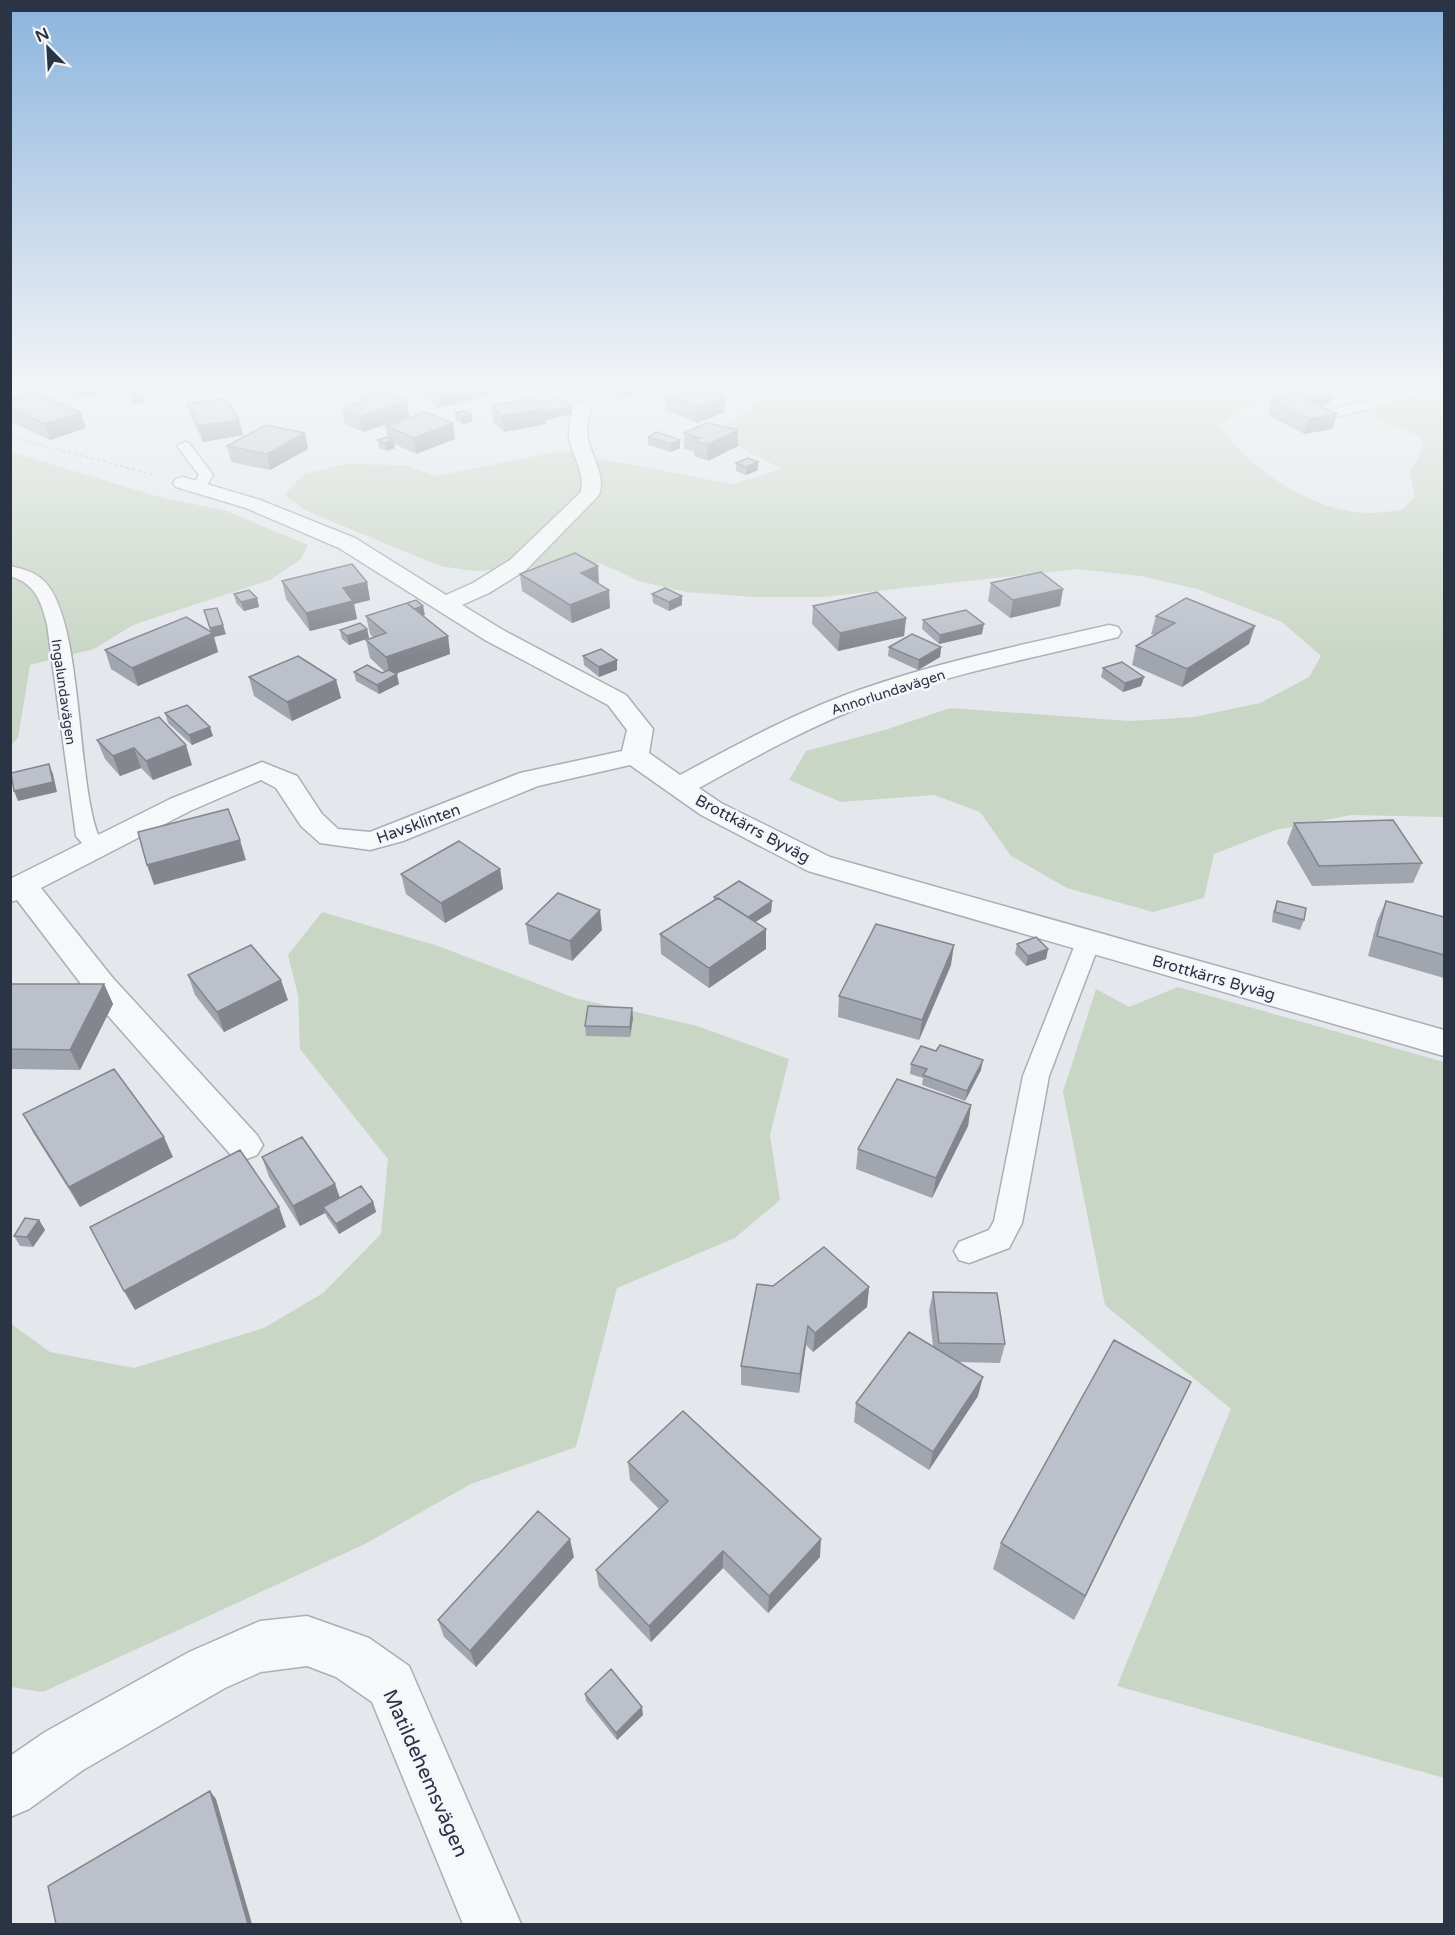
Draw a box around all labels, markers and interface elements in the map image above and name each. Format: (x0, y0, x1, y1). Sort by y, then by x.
north arrow (18, 18, 78, 78)
text: N (32, 23, 52, 47)
street label: Ingalundavägen (48, 638, 79, 746)
street label: Annorlundavägen (829, 666, 947, 719)
street label: Brottkärrs Byväg (692, 790, 813, 868)
street label: Havsklinten (374, 799, 463, 848)
street label: Brottkärrs Byväg (1150, 951, 1278, 1005)
street label: Matildehemsvägen (377, 1686, 473, 1861)

